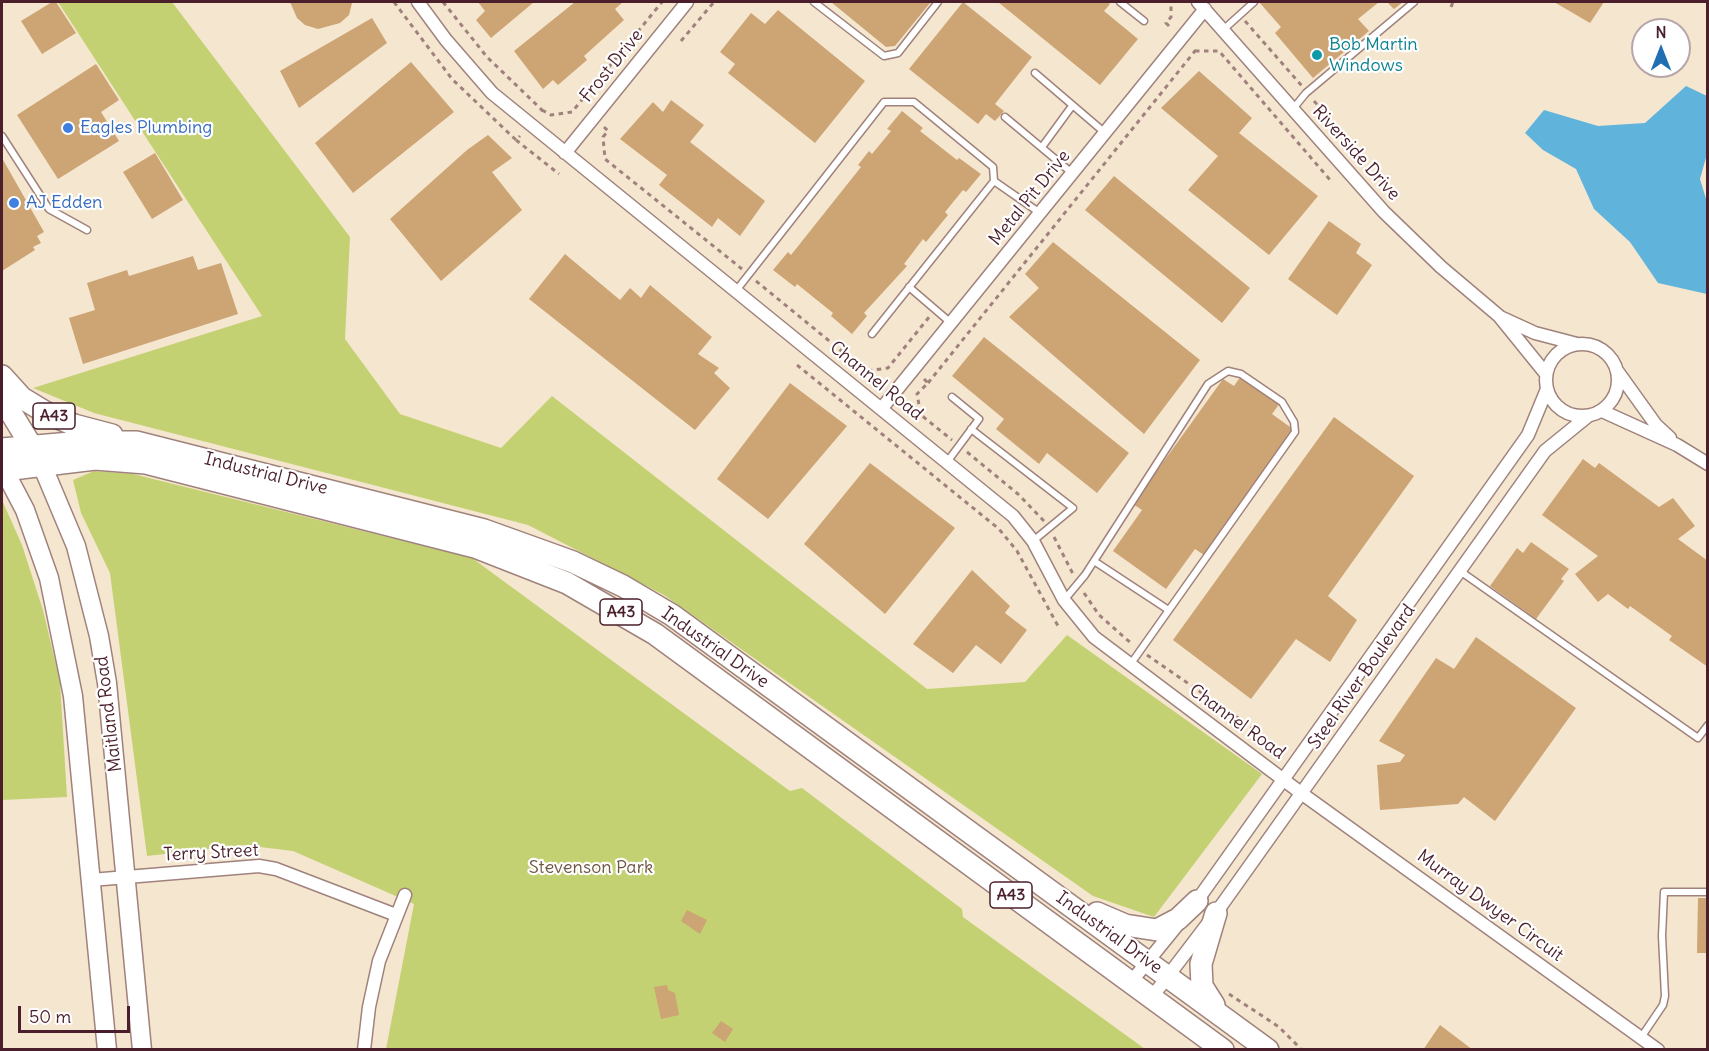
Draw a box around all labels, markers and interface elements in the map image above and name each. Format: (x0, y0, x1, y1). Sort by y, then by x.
north arrow (1631, 18, 1691, 78)
text: N (1655, 22, 1667, 42)
street label: Frost Drive (576, 25, 648, 107)
place label: Bob Martin Windows (1329, 34, 1418, 76)
marker: Bob Martin Windows (1310, 48, 1324, 62)
street label: Riverside Drive (1308, 101, 1404, 205)
place label: Eagles Plumbing (80, 117, 212, 139)
marker: Eagles Plumbing (61, 121, 75, 135)
street label: Metal Pit Drive (985, 146, 1075, 250)
place label: AJ Edden (26, 192, 102, 214)
marker: AJ Edden (7, 196, 21, 210)
street label: Channel Road (825, 337, 927, 425)
road number: A43 (33, 403, 75, 429)
street label: Industrial Drive (202, 448, 330, 500)
road number: A43 (600, 599, 642, 625)
street label: Steel River Boulevard (1304, 601, 1420, 753)
street label: Industrial Drive (657, 603, 773, 693)
street label: Maitland Road (91, 655, 127, 773)
street label: Channel Road (1185, 680, 1289, 764)
street label: Terry Street (163, 840, 259, 866)
street label: Murray Dwyer Circuit (1413, 846, 1567, 966)
park label: Stevenson Park (529, 857, 653, 879)
road number: A43 (990, 882, 1032, 908)
street label: Industrial Drive (1052, 887, 1166, 979)
scale bar (21, 994, 134, 1032)
text: 50 m (29, 1005, 71, 1028)

